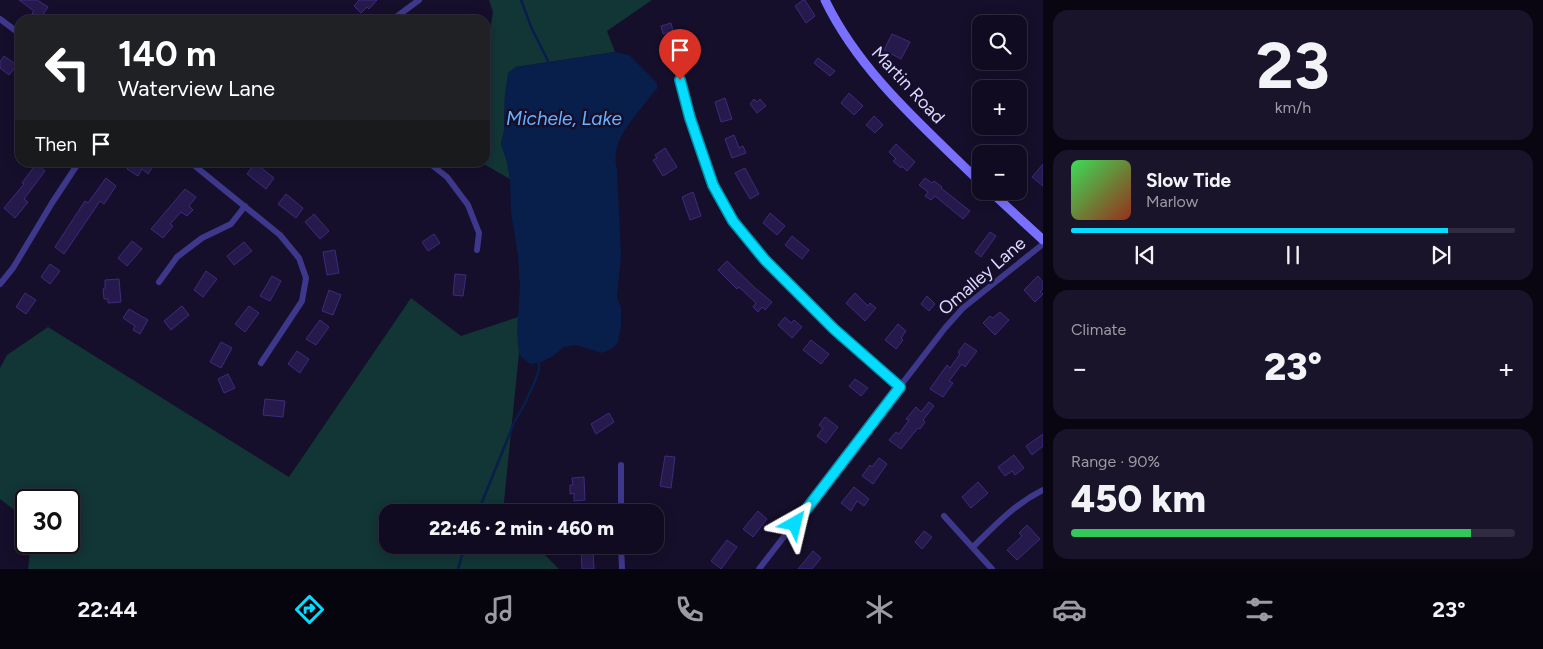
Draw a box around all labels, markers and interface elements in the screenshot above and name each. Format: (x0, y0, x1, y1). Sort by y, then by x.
map controls (972, 15, 1027, 200)
button: search (972, 15, 1027, 70)
text: 23 (1256, 26, 1330, 104)
pin (659, 29, 701, 80)
text: 140 m (118, 33, 216, 75)
icon: left (35, 35, 100, 100)
icon: arrive (666, 36, 694, 64)
street label: Martin Road (867, 42, 949, 128)
text: Waterview Lane (118, 75, 275, 102)
button: + (972, 80, 1027, 135)
text: km/h (1275, 98, 1311, 117)
water label: Michele, Lake (506, 107, 623, 130)
icon: arrive (87, 130, 115, 158)
text: Then (35, 133, 77, 156)
button: − (972, 145, 1027, 200)
text: Slow Tide (1146, 169, 1231, 192)
text: Marlow (1146, 192, 1198, 211)
street label: Omalley Lane (934, 232, 1030, 320)
icon: previous (1131, 241, 1159, 269)
icon: pause (1279, 241, 1307, 269)
icon: next (1427, 241, 1455, 269)
text: Climate (1071, 320, 1126, 339)
text: 23° (1264, 344, 1322, 390)
text: − (1071, 351, 1088, 385)
text: + (1498, 351, 1515, 385)
text: Range · 90% (1071, 452, 1160, 471)
text: 450 km (1071, 476, 1206, 522)
speed limit sign: 30 (15, 489, 80, 554)
position arrow (768, 497, 820, 549)
text: 22:46 · 2 min · 460 m (429, 517, 614, 540)
icon: directions (292, 592, 327, 627)
icon: music (482, 592, 517, 627)
icon: phone (672, 592, 707, 627)
icon: climate (862, 592, 897, 627)
icon: car (1052, 592, 1087, 627)
icon: filters (1242, 592, 1277, 627)
text: 22:44 (77, 596, 137, 623)
text: 23° (1432, 596, 1466, 623)

